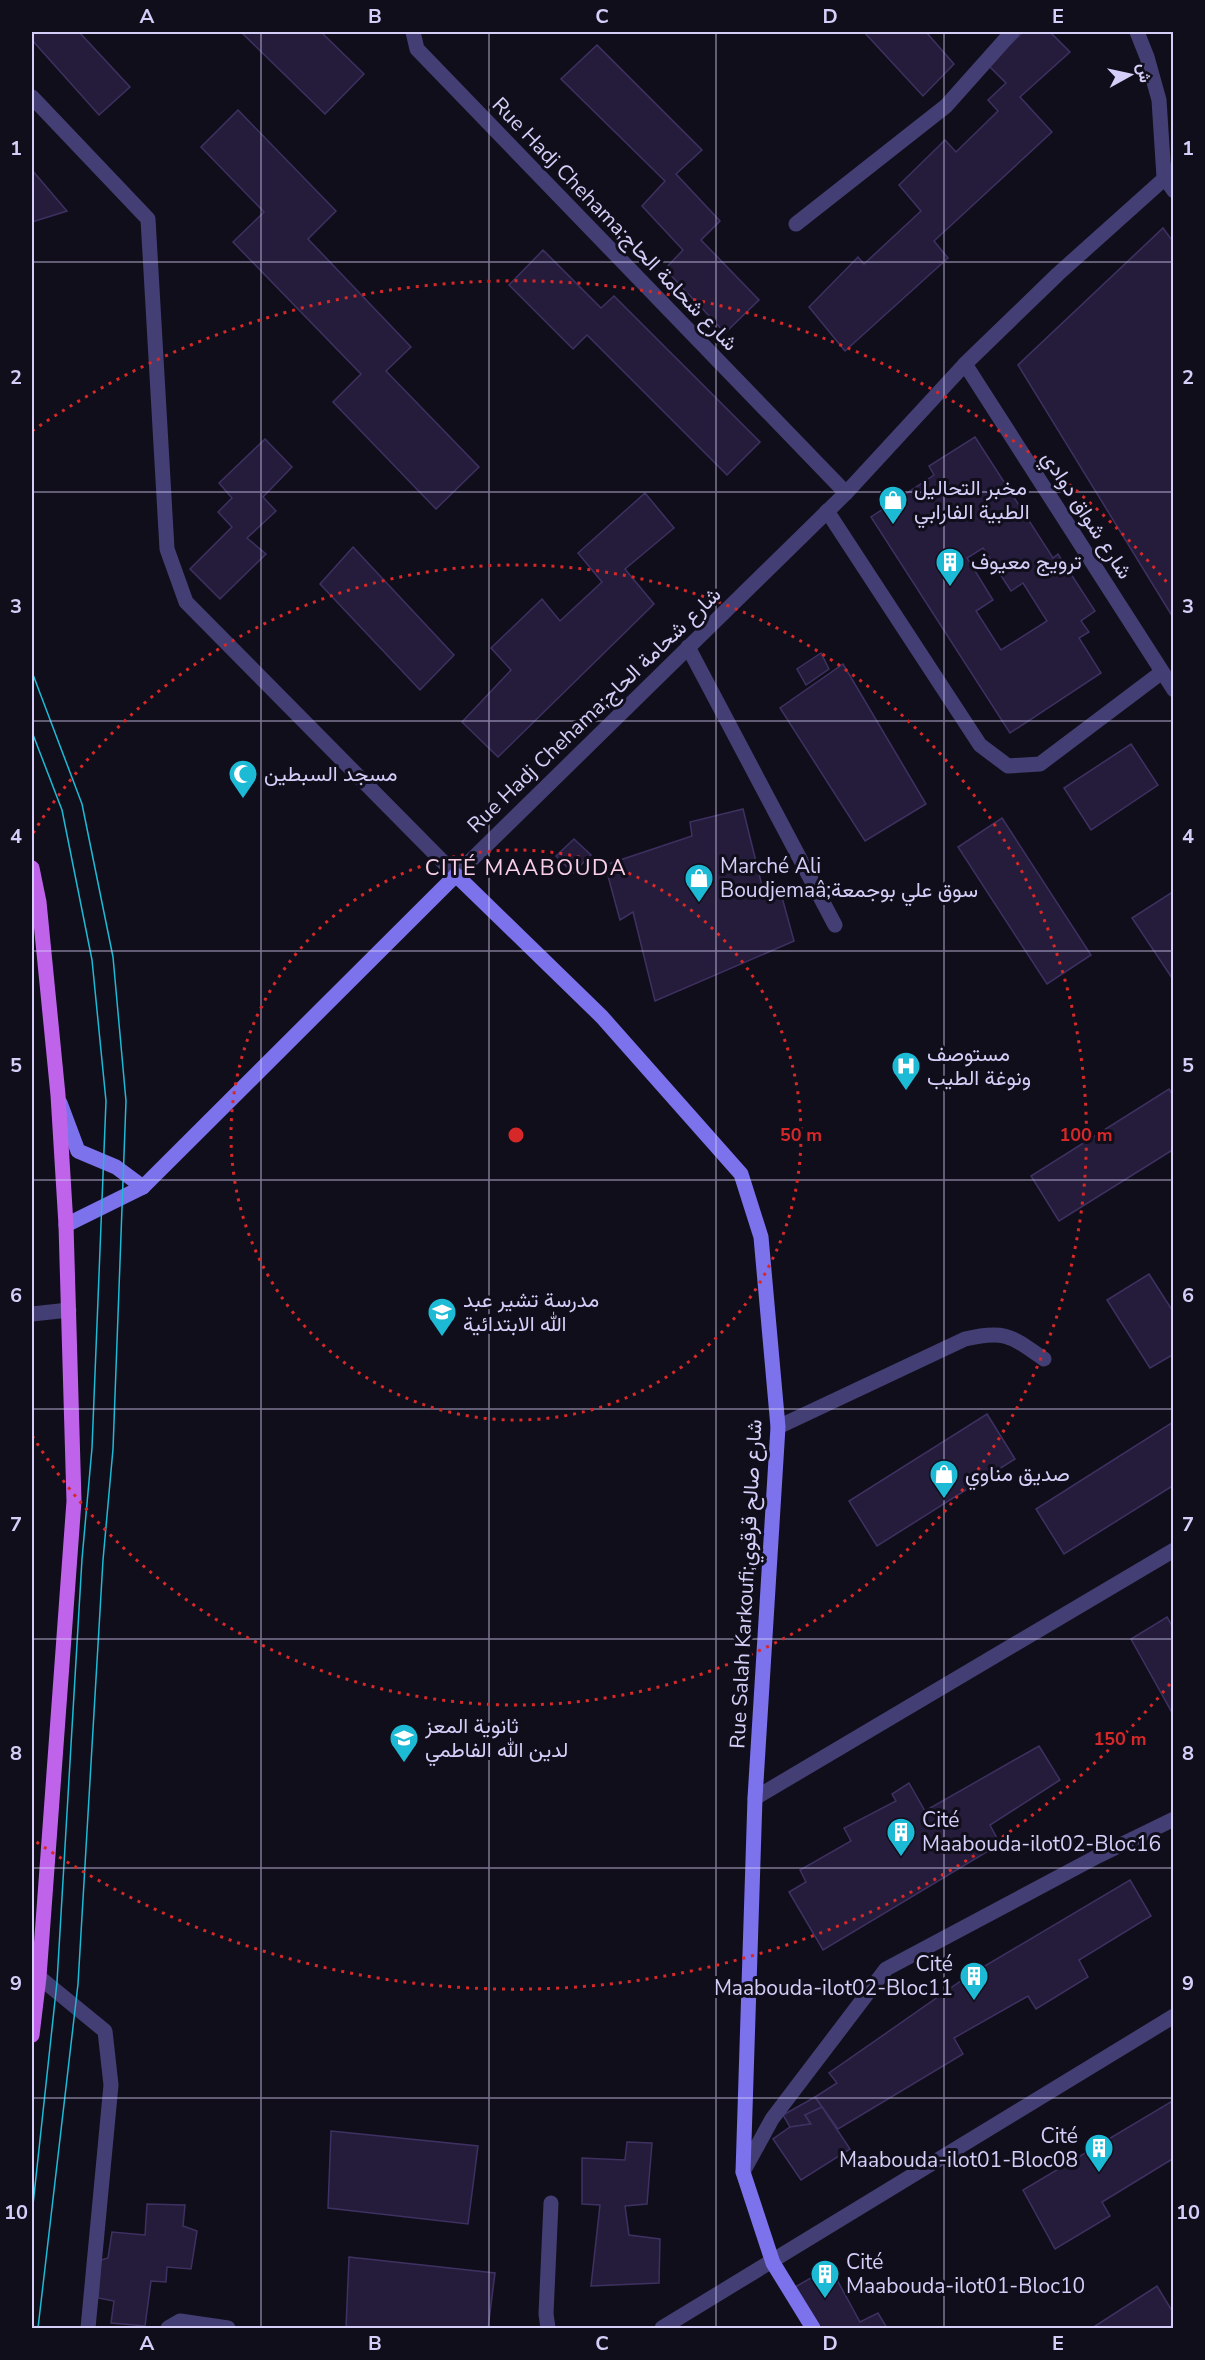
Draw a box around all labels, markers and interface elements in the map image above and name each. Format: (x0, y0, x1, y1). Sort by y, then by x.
text: A (140, 3, 155, 30)
text: B (368, 3, 382, 30)
text: C (595, 3, 609, 30)
text: D (822, 3, 838, 30)
text: E (1052, 3, 1064, 30)
north arrow (1100, 45, 1160, 105)
text: ش (1132, 62, 1156, 84)
street label: Rue Hadj Chehama;شارع شحامة الحاج (486, 91, 744, 357)
text: 1 (10, 135, 22, 162)
text: 1 (1182, 135, 1194, 162)
text: 2 (10, 364, 22, 391)
text: 2 (1182, 364, 1194, 391)
street label: شارع شواق دوادي (1033, 446, 1139, 586)
place label: مخبر التحاليل الطبية الفارابي (914, 474, 1030, 529)
shop icon: مخبر التحاليل الطبية الفارابي (877, 484, 909, 526)
building icon: ترويج معيوف (934, 546, 966, 588)
place label: ترويج معيوف (971, 548, 1082, 576)
street label: Rue Hadj Chehama;شارع شحامة الحاج (461, 581, 727, 839)
text: 3 (10, 593, 22, 620)
text: 3 (1182, 593, 1194, 620)
mosque icon: مسجد السبطين (227, 758, 259, 800)
place label: مسجد السبطين (264, 760, 397, 788)
text: 4 (10, 823, 22, 850)
text: 4 (1182, 823, 1194, 850)
place label: Marché Ali Boudjemaâ;سوق علي بوجمعة (720, 852, 978, 907)
district label: CITÉ MAABOUDA (425, 853, 627, 883)
shop icon: Marché Ali Boudjemaâ;سوق علي بوجمعة (683, 862, 715, 904)
place label: مستوصف ونوغة الطيب (927, 1040, 1031, 1092)
hospital icon: مستوصف ونوغة الطيب (890, 1050, 922, 1092)
text: 5 (10, 1052, 22, 1079)
text: 5 (1182, 1052, 1194, 1079)
text: 50 m (780, 1123, 822, 1147)
text: 100 m (1059, 1123, 1113, 1147)
centre of rings (506, 1125, 526, 1145)
text: 6 (10, 1282, 22, 1309)
text: 6 (1182, 1282, 1194, 1309)
place label: مدرسة تشير عبد الله الابتدائية (463, 1286, 599, 1338)
school or university icon: مدرسة تشير عبد الله الابتدائية (426, 1296, 458, 1338)
street label: Rue Salah Karkoufi;شارع صالح قرقوي (723, 1419, 772, 1750)
shop icon: صديق مناوي (928, 1458, 960, 1500)
place label: صديق مناوي (965, 1460, 1070, 1491)
text: 7 (10, 1511, 22, 1538)
text: 7 (1182, 1511, 1194, 1538)
place label: ثانوية المعز لدين الله الفاطمي (424, 1712, 568, 1767)
school or university icon: ثانوية المعز لدين الله الفاطمي (388, 1722, 420, 1764)
text: 150 m (1093, 1727, 1147, 1751)
text: 8 (10, 1740, 22, 1767)
text: 8 (1182, 1740, 1194, 1767)
place label: Cité Maabouda-ilot02-Bloc16 (922, 1806, 1161, 1858)
building icon: Cité Maabouda-ilot02-Bloc16 (885, 1816, 917, 1858)
place label: Cité Maabouda-ilot02-Bloc11 (714, 1950, 953, 2002)
building icon: Cité Maabouda-ilot02-Bloc11 (958, 1960, 990, 2002)
text: 9 (10, 1970, 22, 1997)
text: 9 (1182, 1970, 1194, 1997)
place label: Cité Maabouda-ilot01-Bloc08 (839, 2122, 1078, 2174)
building icon: Cité Maabouda-ilot01-Bloc08 (1083, 2132, 1115, 2174)
text: 10 (4, 2199, 28, 2226)
text: 10 (1176, 2199, 1200, 2226)
place label: Cité Maabouda-ilot01-Bloc10 (846, 2248, 1085, 2300)
building icon: Cité Maabouda-ilot01-Bloc10 (809, 2258, 841, 2300)
text: A (140, 2330, 155, 2357)
text: B (368, 2330, 382, 2357)
text: C (595, 2330, 609, 2357)
text: D (822, 2330, 838, 2357)
text: E (1052, 2330, 1064, 2357)

